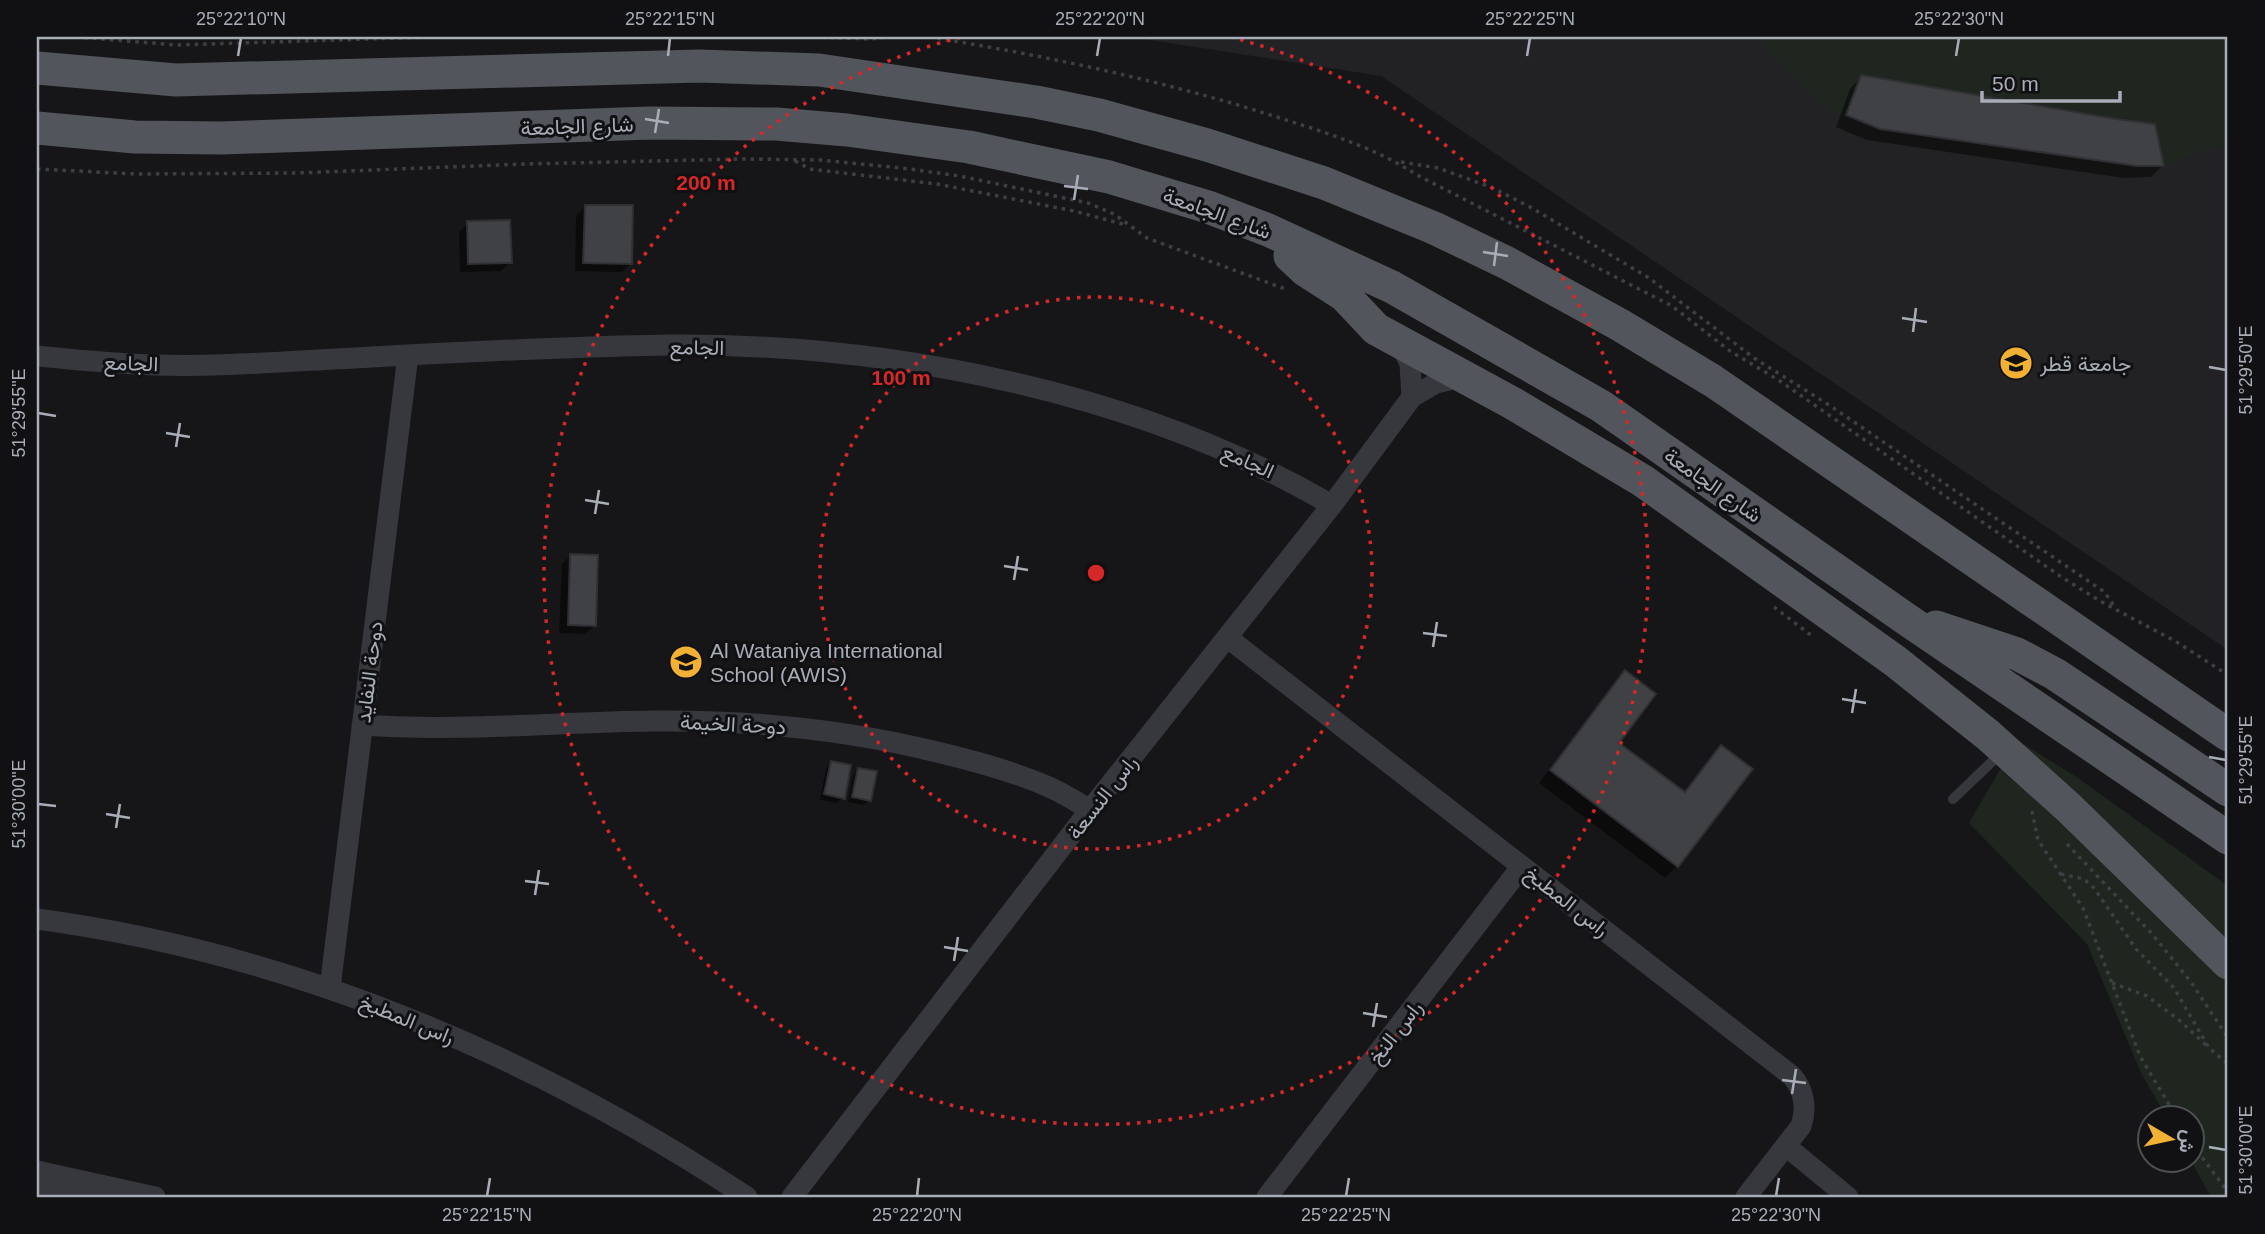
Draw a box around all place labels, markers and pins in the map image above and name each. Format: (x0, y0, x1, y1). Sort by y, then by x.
school or university icon: جامعة قطر (1997, 344, 2035, 382)
place label: جامعة قطر (2039, 352, 2131, 377)
centre of rings (1084, 561, 1108, 585)
place label: Al Wataniya International School (AWIS) (710, 639, 943, 686)
school or university icon: Al Wataniya International School (AWIS) (667, 643, 705, 681)

